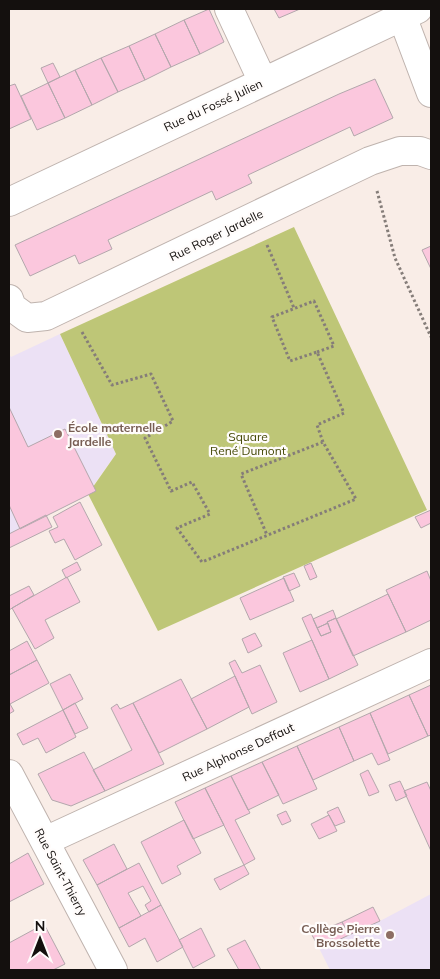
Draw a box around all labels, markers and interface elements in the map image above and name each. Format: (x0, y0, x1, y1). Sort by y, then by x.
street label: Rue du Fossé Julien (161, 76, 265, 134)
street label: Rue Roger Jardelle (167, 206, 265, 264)
place label: École maternelle Jardelle (68, 420, 162, 449)
marker: École maternelle Jardelle (52, 428, 64, 440)
park label: Square René Dumont (210, 429, 286, 458)
street label: Rue Alphonse Deffaut (180, 719, 296, 785)
street label: Rue Saint-Thierry (32, 826, 91, 919)
north arrow (15, 914, 65, 964)
text: N (35, 917, 45, 935)
place label: Collège Pierre Brossolette (301, 921, 380, 950)
marker: Collège Pierre Brossolette (384, 929, 396, 941)

